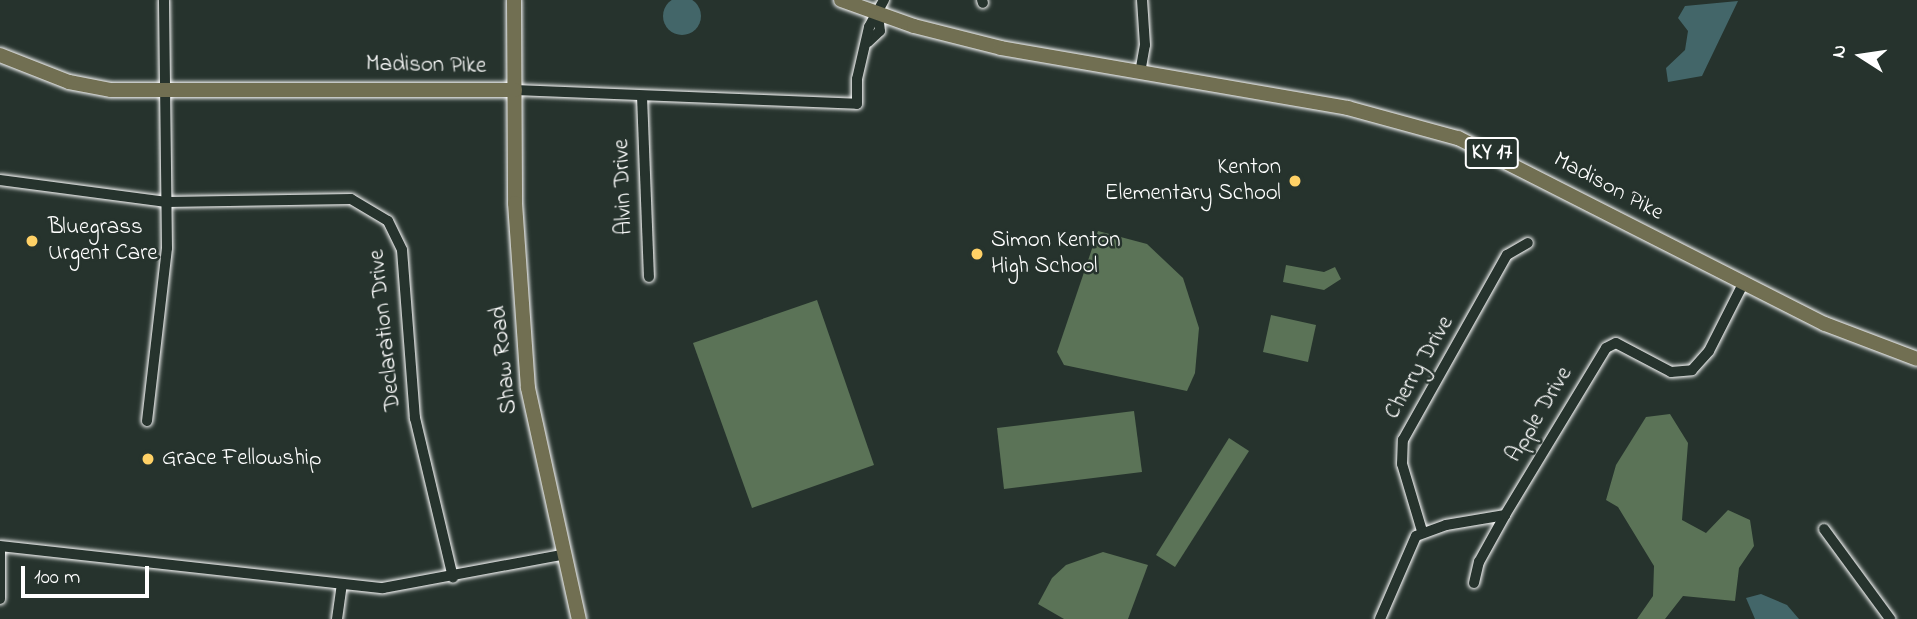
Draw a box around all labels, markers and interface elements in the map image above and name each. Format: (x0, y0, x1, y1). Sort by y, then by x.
north arrow (1826, 21, 1896, 91)
text: N (1825, 42, 1855, 61)
street label: Madison Pike (365, 51, 487, 81)
road number: KY 17 (1464, 136, 1520, 170)
street label: Alvin Drive (609, 138, 639, 236)
street label: Madison Pike (1548, 146, 1668, 228)
place label: Kenton Elementary School (1105, 154, 1281, 208)
marker: Kenton Elementary School (1287, 173, 1303, 189)
place label: Bluegrass Urgent Care (48, 214, 158, 268)
place label: Simon Kenton High School (991, 227, 1121, 281)
marker: Bluegrass Urgent Care (22, 231, 42, 251)
marker: Simon Kenton High School (969, 246, 985, 262)
street label: Declaration Drive (364, 248, 408, 412)
street label: Shaw Road (486, 304, 524, 416)
street label: Cherry Drive (1379, 311, 1461, 425)
street label: Apple Drive (1501, 362, 1579, 468)
place label: Grace Fellowship (162, 445, 322, 473)
marker: Grace Fellowship (140, 451, 156, 467)
scale bar (24, 552, 152, 596)
text: 100 m (34, 563, 80, 593)

